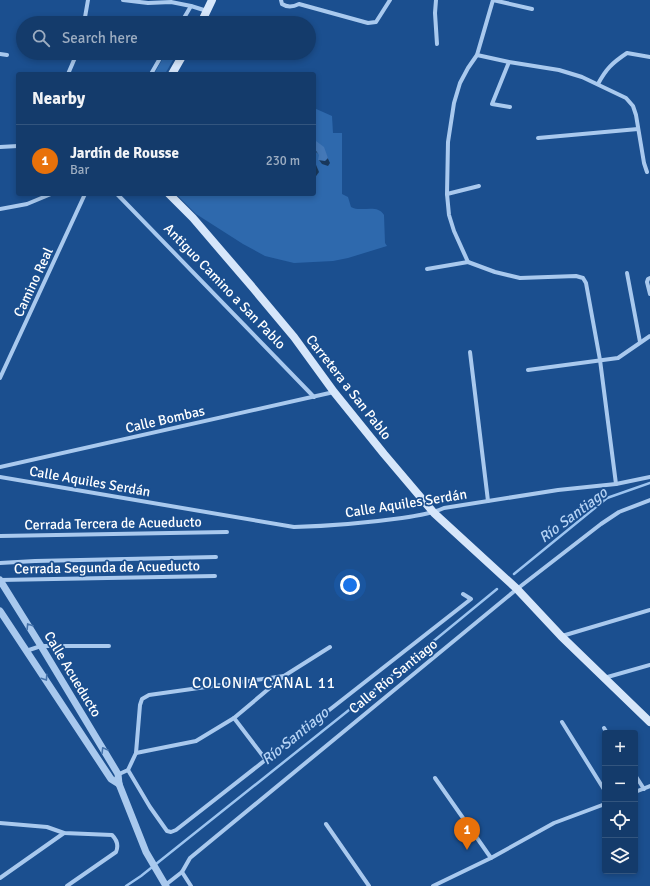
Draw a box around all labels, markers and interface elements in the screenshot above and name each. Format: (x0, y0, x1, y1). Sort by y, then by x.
search box (16, 16, 316, 60)
icon: search (30, 27, 52, 49)
text: Search here (62, 29, 138, 47)
text: Nearby (32, 88, 85, 109)
text: Jardín de Rousse (70, 144, 179, 162)
text: 1 (41, 153, 49, 169)
text: 230 m (266, 153, 300, 169)
text: Bar (70, 162, 89, 178)
street label: Antiguo Camino a San Pablo (160, 220, 289, 353)
street label: Camino Real (10, 245, 57, 320)
street label: Carretera a San Pablo (302, 331, 395, 443)
street label: Calle Bombas (124, 402, 206, 437)
street label: Calle Aquiles Serdán (28, 462, 152, 501)
water label: Río Santiago (535, 483, 612, 547)
street label: Calle Aquiles Serdán (344, 485, 468, 522)
street label: Cerrada Tercera de Acueducto (24, 513, 202, 534)
street label: Cerrada Segunda de Acueducto (14, 557, 200, 578)
your location (340, 575, 360, 595)
one-way arrow (26, 623, 34, 630)
street label: Calle Acueducto (40, 628, 105, 720)
street label: Calle Río Santiago (346, 635, 441, 717)
one-way arrow (40, 674, 47, 681)
district label: COLONIA CANAL 11 (192, 674, 336, 692)
water label: Río Santiago (258, 703, 333, 768)
map controls (602, 730, 638, 874)
button: + (602, 730, 638, 766)
one-way arrow (101, 747, 108, 754)
button: − (602, 766, 638, 802)
button: locate (602, 802, 638, 838)
pin: 1 (454, 817, 480, 850)
button: layers (602, 838, 638, 874)

